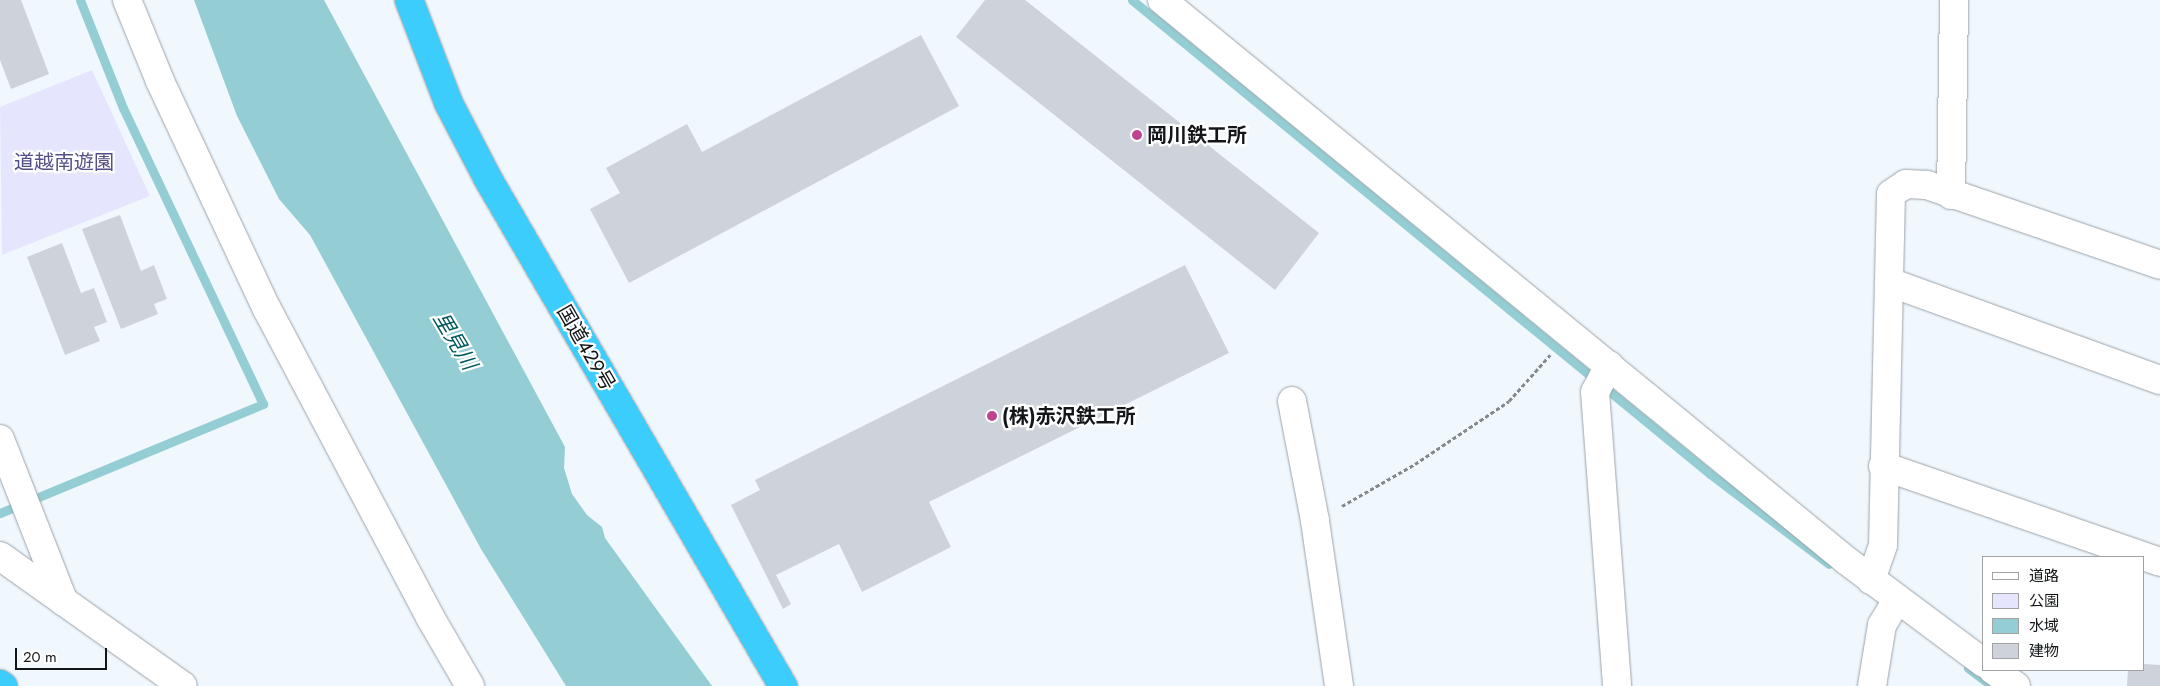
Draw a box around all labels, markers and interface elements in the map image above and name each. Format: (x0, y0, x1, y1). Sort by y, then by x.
place label: 岡川鉄工所 (1147, 123, 1247, 147)
marker: 岡川鉄工所 (1131, 129, 1143, 141)
park label: 道越南遊園 (14, 150, 114, 174)
street label: 国道429号 (552, 301, 620, 395)
water label: 里見川 (428, 308, 482, 374)
place label: (株)赤沢鉄工所 (1002, 404, 1136, 428)
marker: (株)赤沢鉄工所 (986, 410, 998, 422)
legend (1982, 556, 2145, 671)
text: 道路 (2029, 565, 2059, 587)
text: 公園 (2029, 590, 2059, 612)
text: 水域 (2029, 615, 2059, 637)
scale bar (18, 638, 110, 670)
text: 建物 (2029, 640, 2059, 662)
text: 20 m (23, 646, 57, 668)

